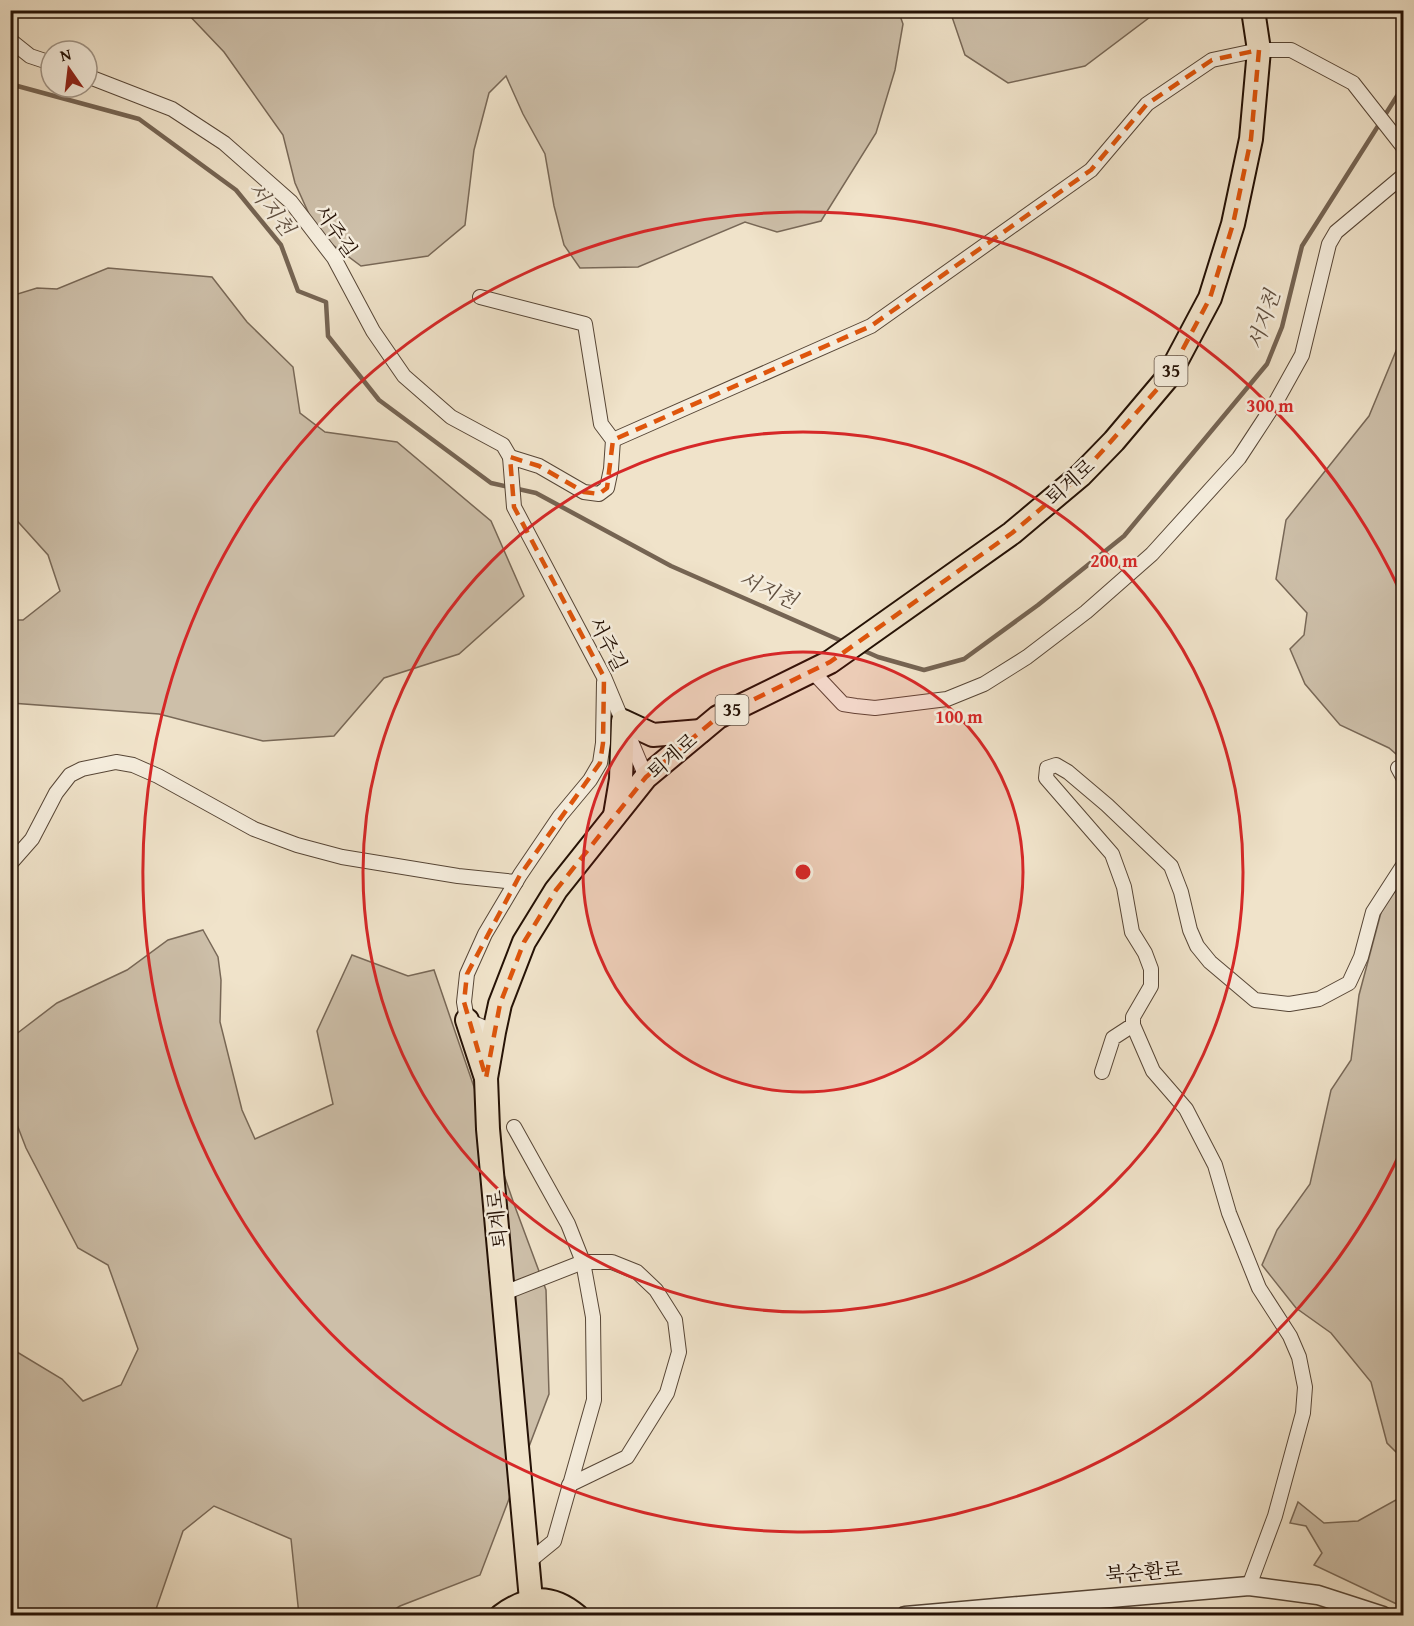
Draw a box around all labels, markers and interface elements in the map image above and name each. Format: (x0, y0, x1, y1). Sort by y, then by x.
north arrow (39, 39, 99, 99)
text: N (57, 41, 74, 67)
water label: 서지천 (240, 175, 303, 244)
street label: 서주길 (308, 199, 365, 263)
water label: 서지천 (1239, 284, 1288, 354)
road number: 35 (1154, 356, 1188, 386)
text: 300 m (1246, 392, 1294, 419)
street label: 퇴계로 (1038, 451, 1101, 512)
text: 200 m (1090, 547, 1138, 574)
water label: 서지천 (734, 563, 804, 617)
street label: 서주길 (582, 611, 635, 676)
road number: 35 (716, 695, 748, 725)
text: 100 m (935, 703, 983, 730)
street label: 퇴계로 (640, 726, 703, 786)
centre of rings (793, 862, 813, 882)
street label: 퇴계로 (479, 1189, 514, 1249)
street label: 북순환로 (1104, 1554, 1184, 1589)

